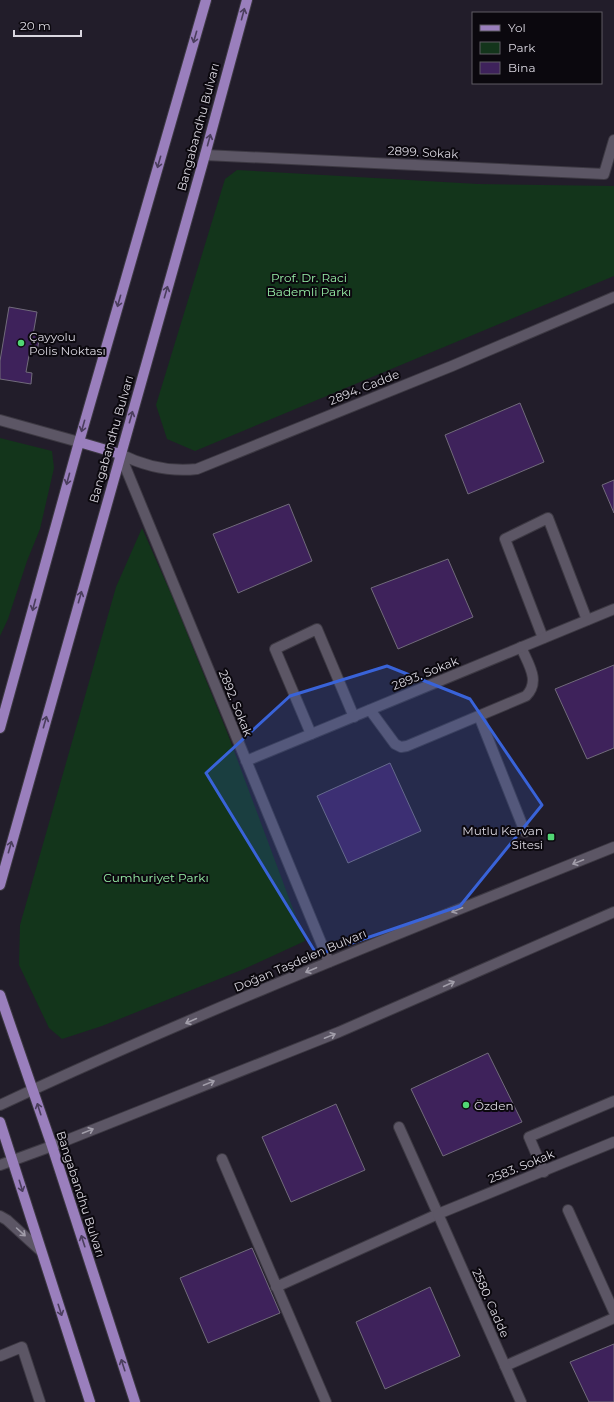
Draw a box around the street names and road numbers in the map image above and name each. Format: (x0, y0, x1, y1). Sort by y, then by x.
street label: Bangabandhu Bulvarı (174, 61, 222, 193)
street label: 2899. Sokak (387, 143, 460, 161)
street label: 2894. Cadde (327, 366, 401, 408)
street label: Bangabandhu Bulvarı (86, 374, 136, 504)
street label: 2893. Sokak (390, 653, 461, 693)
street label: 2892. Sokak (216, 667, 256, 739)
street label: Doğan Taşdelen Bulvarı (232, 925, 368, 995)
street label: Bangabandhu Bulvarı (53, 1129, 109, 1259)
street label: 2583. Sokak (486, 1146, 557, 1186)
street label: 2580. Cadde (469, 1266, 513, 1340)

